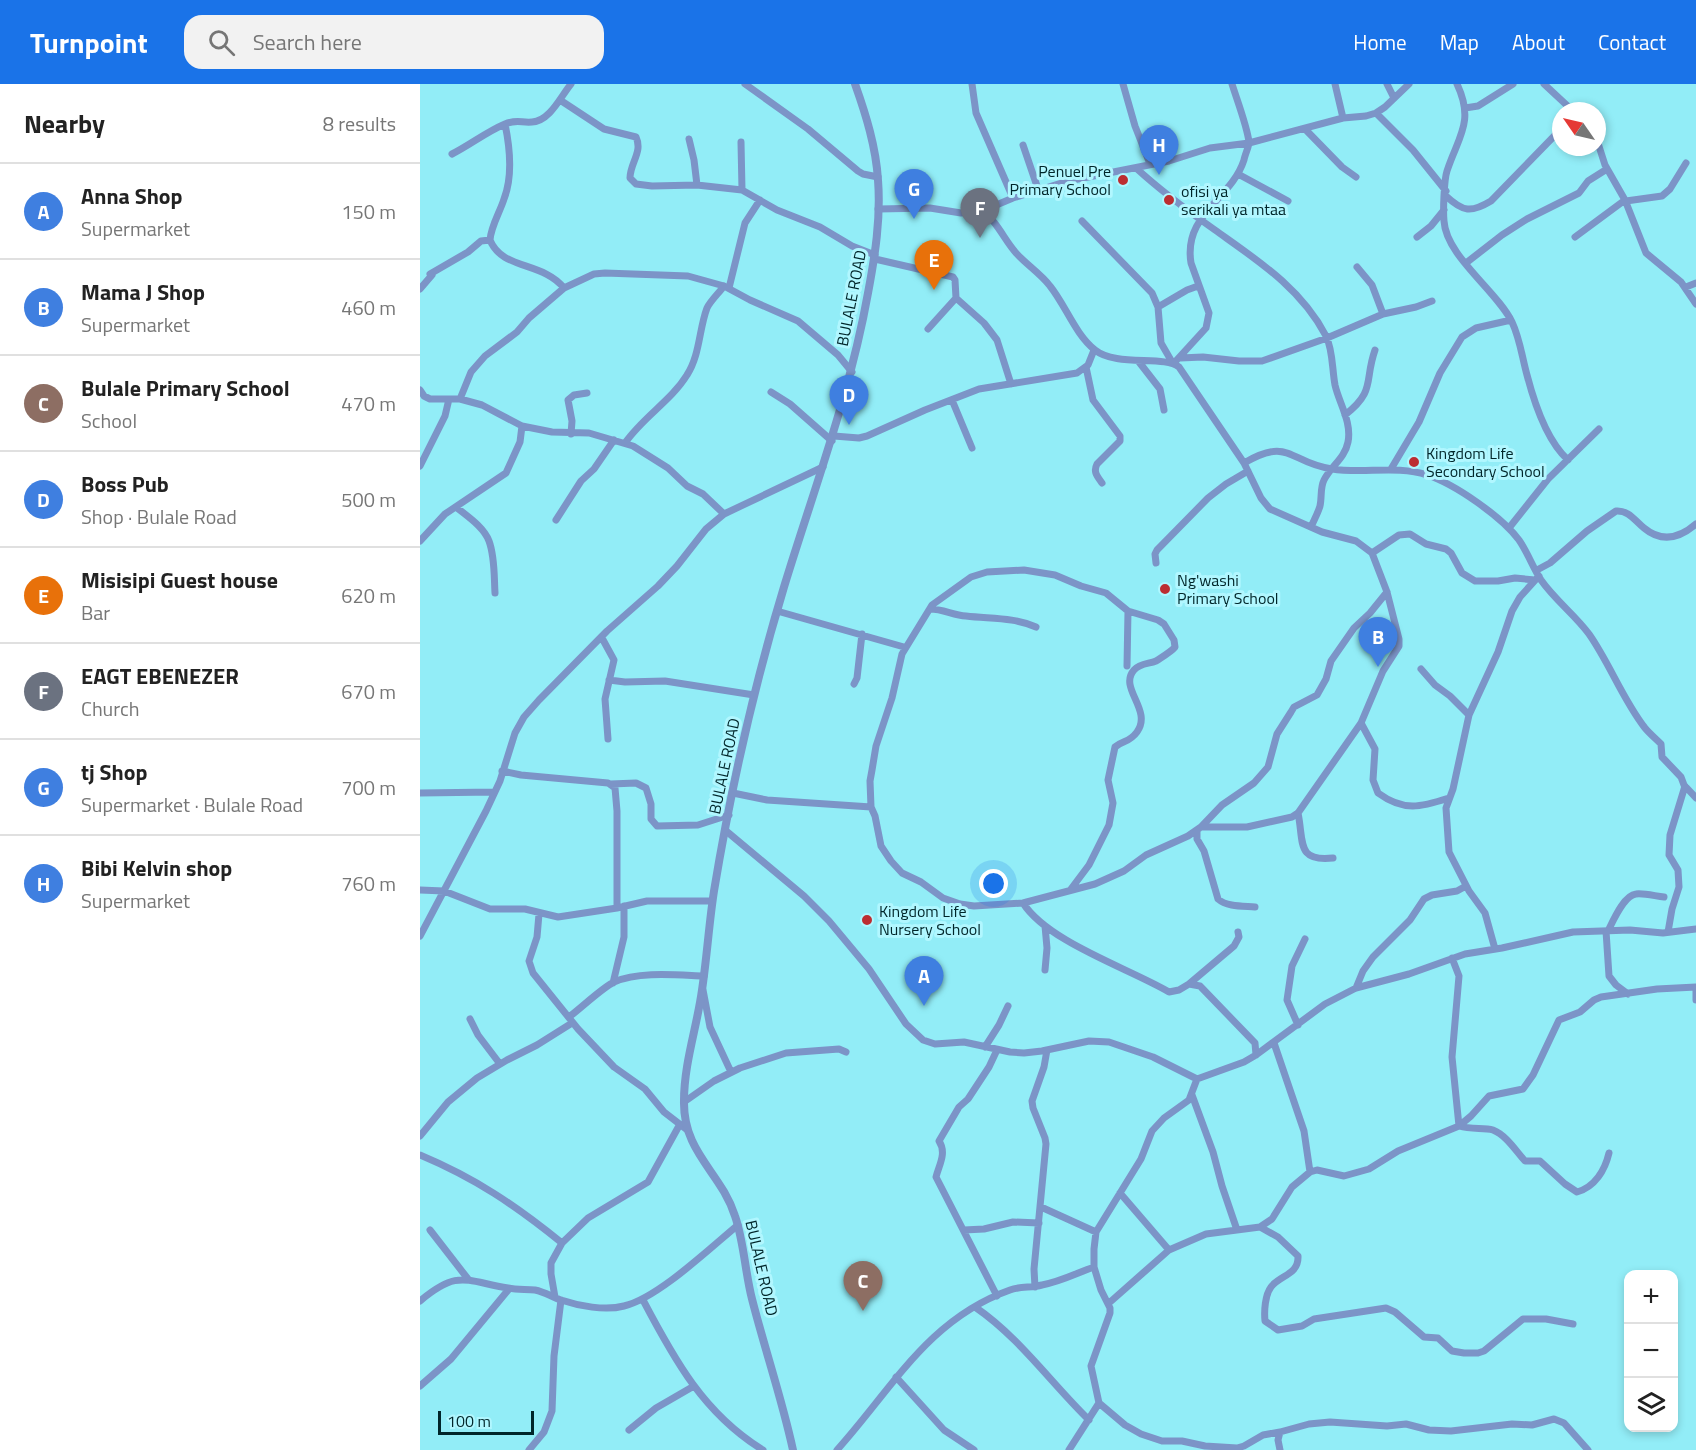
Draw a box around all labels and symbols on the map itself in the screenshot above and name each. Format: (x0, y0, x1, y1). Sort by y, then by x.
north arrow (1552, 102, 1606, 156)
pin: H (1140, 126, 1178, 175)
place label: Penuel Pre Primary School (1009, 159, 1111, 201)
pin: G (894, 170, 934, 219)
marker: Penuel Pre Primary School (1116, 173, 1130, 187)
place label: ofisi ya serikali ya mtaa (1181, 179, 1286, 221)
pin: F (960, 188, 1000, 238)
marker: ofisi ya serikali ya mtaa (1162, 193, 1176, 207)
pin: E (914, 240, 954, 290)
street label: BULALE ROAD (830, 248, 872, 348)
pin: D (830, 376, 868, 425)
place label: Kingdom Life Secondary School (1426, 441, 1545, 483)
marker: Kingdom Life Secondary School (1407, 455, 1421, 469)
place label: Ng'washi Primary School (1177, 568, 1279, 610)
marker: Ng'washi Primary School (1158, 582, 1172, 596)
pin: B (1358, 618, 1398, 667)
street label: BULALE ROAD (702, 716, 746, 816)
your location (979, 869, 1008, 898)
place label: Kingdom Life Nursery School (879, 899, 981, 941)
marker: Kingdom Life Nursery School (860, 913, 874, 927)
pin: A (904, 956, 944, 1006)
street label: BULALE ROAD (739, 1218, 785, 1318)
pin: C (844, 1262, 882, 1311)
scale bar (438, 1408, 534, 1436)

